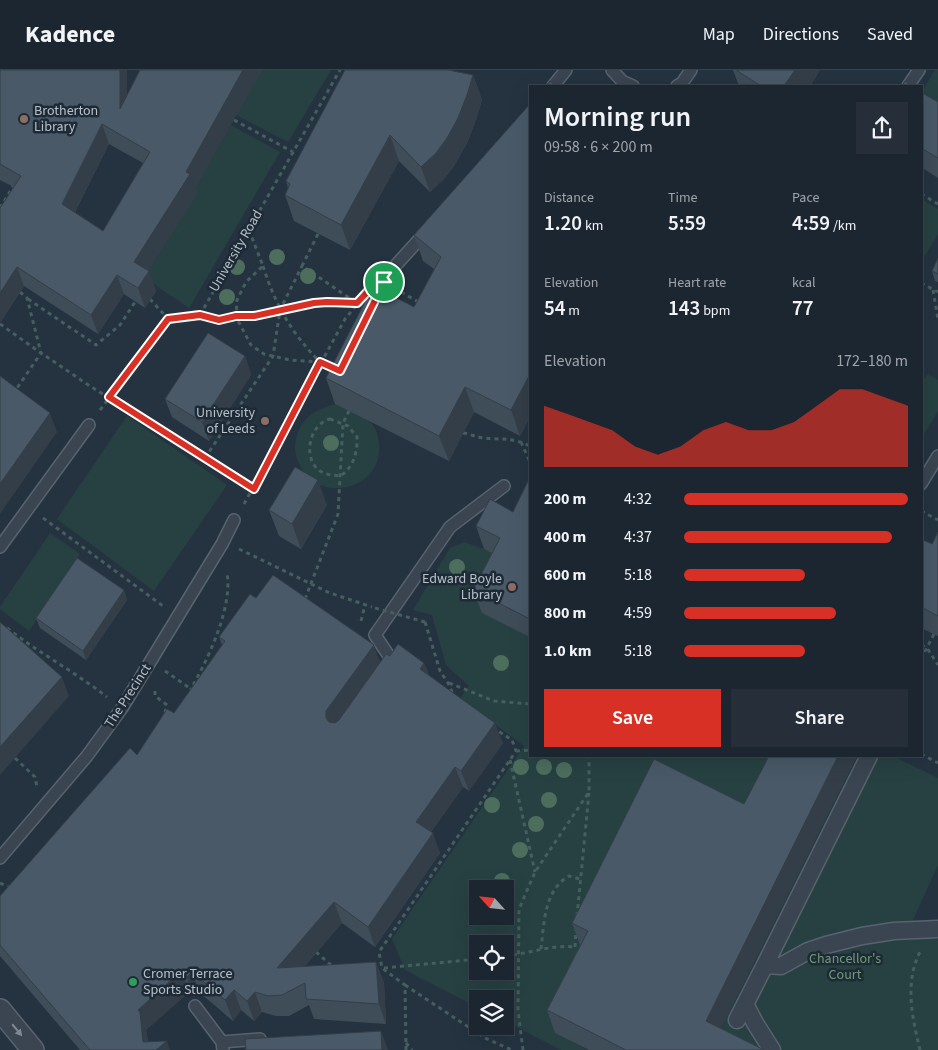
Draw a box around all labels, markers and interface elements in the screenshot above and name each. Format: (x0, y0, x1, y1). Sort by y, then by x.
text: Kadence (25, 17, 115, 52)
text: Map (703, 22, 735, 47)
text: Directions (763, 22, 839, 47)
text: Saved (867, 22, 913, 47)
text: Morning run (544, 97, 691, 137)
place label: Brotherton Library (34, 101, 98, 137)
button: share (856, 102, 908, 154)
marker: Brotherton Library (18, 113, 30, 125)
text: 09:58 · 6 × 200 m (544, 136, 653, 158)
text: Distance (544, 188, 594, 208)
text: Time (668, 188, 698, 208)
text: Pace (792, 188, 819, 208)
street label: University Road (204, 206, 268, 296)
text: 1.20 (544, 208, 582, 238)
text: 5:59 (668, 208, 706, 238)
text: 4:59 (792, 208, 830, 238)
text: km (582, 216, 603, 236)
text: /km (830, 216, 856, 236)
pin (363, 261, 405, 303)
icon: arrive (370, 268, 398, 296)
text: Elevation (544, 273, 599, 293)
text: Heart rate (668, 273, 726, 293)
text: kcal (792, 273, 816, 293)
text: 54 (544, 293, 566, 323)
text: 143 (668, 293, 700, 323)
text: 77 (792, 293, 814, 323)
text: m (566, 301, 580, 321)
text: bpm (700, 301, 730, 321)
text: Elevation (544, 350, 606, 372)
text: 172–180 m (836, 350, 908, 372)
place label: University of Leeds (196, 403, 255, 439)
marker: University of Leeds (259, 415, 271, 427)
text: 200 m (544, 488, 586, 510)
text: 4:32 (624, 488, 652, 510)
text: 400 m (544, 526, 586, 548)
text: 4:37 (624, 526, 652, 548)
text: 600 m (544, 564, 586, 586)
text: 5:18 (624, 564, 652, 586)
place label: Edward Boyle Library (422, 569, 502, 605)
marker: Edward Boyle Library (506, 581, 518, 593)
text: 800 m (544, 602, 586, 624)
text: 4:59 (624, 602, 652, 624)
text: 1.0 km (544, 640, 591, 662)
text: 5:18 (624, 640, 652, 662)
street label: The Precinct (100, 660, 156, 732)
button: Save (544, 689, 721, 747)
button: Share (731, 689, 908, 747)
north arrow (469, 880, 514, 925)
map controls (469, 880, 514, 1035)
button: locate (469, 935, 514, 980)
park label: Chancellor's Court (809, 949, 881, 985)
place label: Cromer Terrace Sports Studio (143, 964, 233, 1000)
marker: Cromer Terrace Sports Studio (127, 976, 139, 988)
button: layers (469, 990, 514, 1035)
one-way arrow (11, 1023, 22, 1036)

